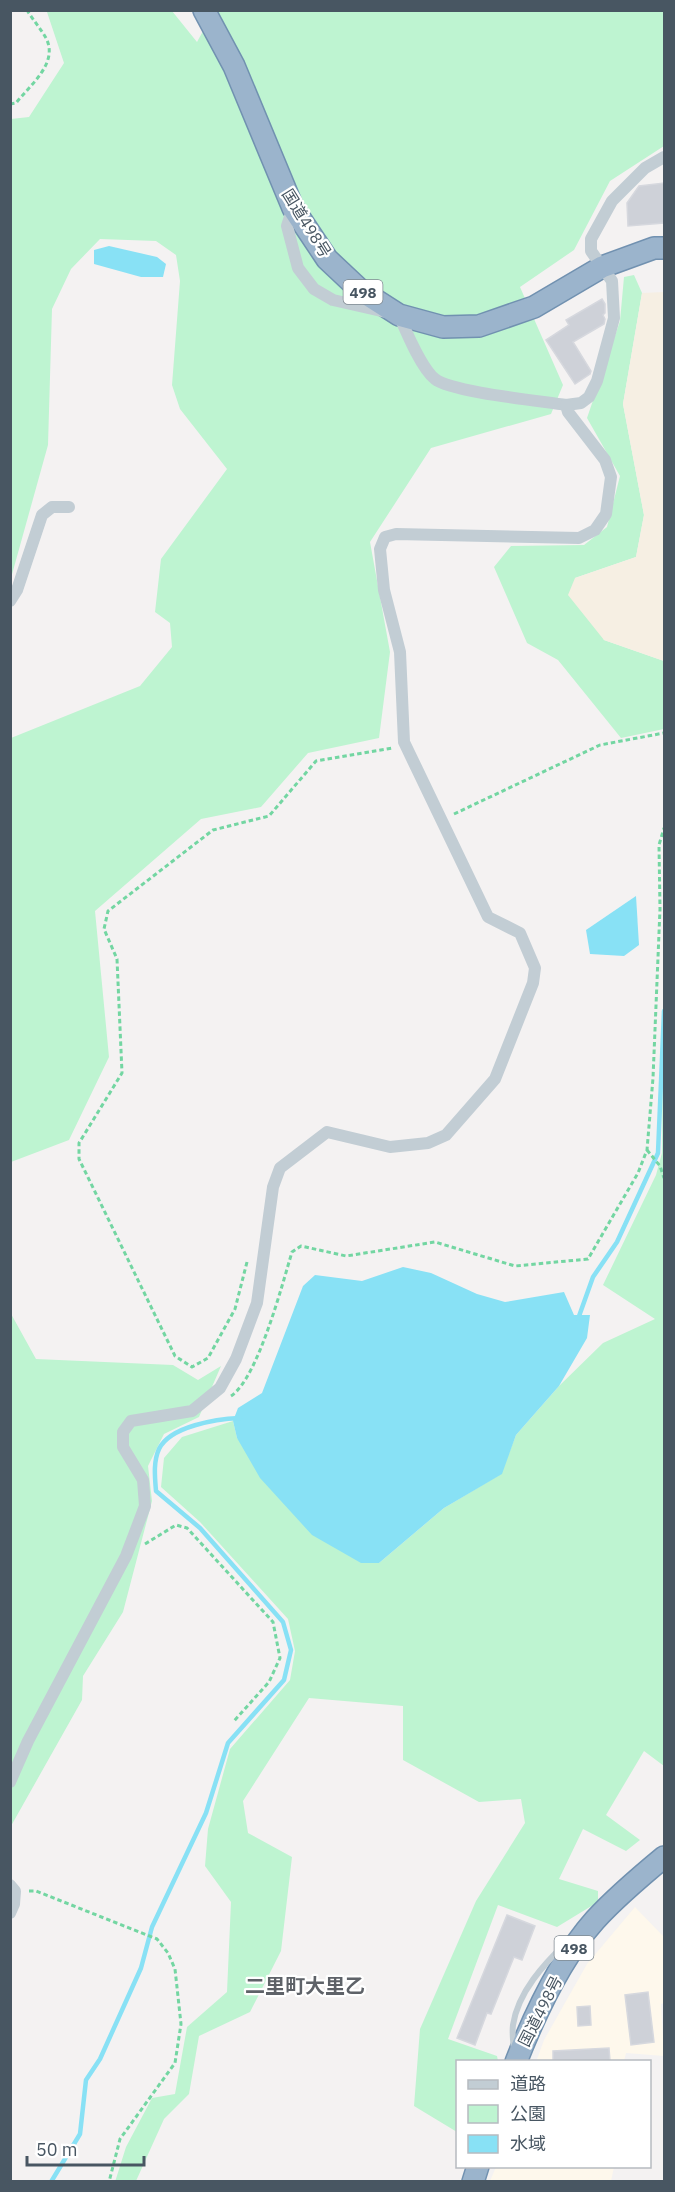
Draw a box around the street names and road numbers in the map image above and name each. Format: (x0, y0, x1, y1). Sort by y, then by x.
street label: 国道498号 (278, 185, 336, 261)
road number: 498 (344, 280, 382, 304)
road number: 498 (554, 1936, 594, 1960)
street label: 国道498号 (514, 1972, 566, 2050)

